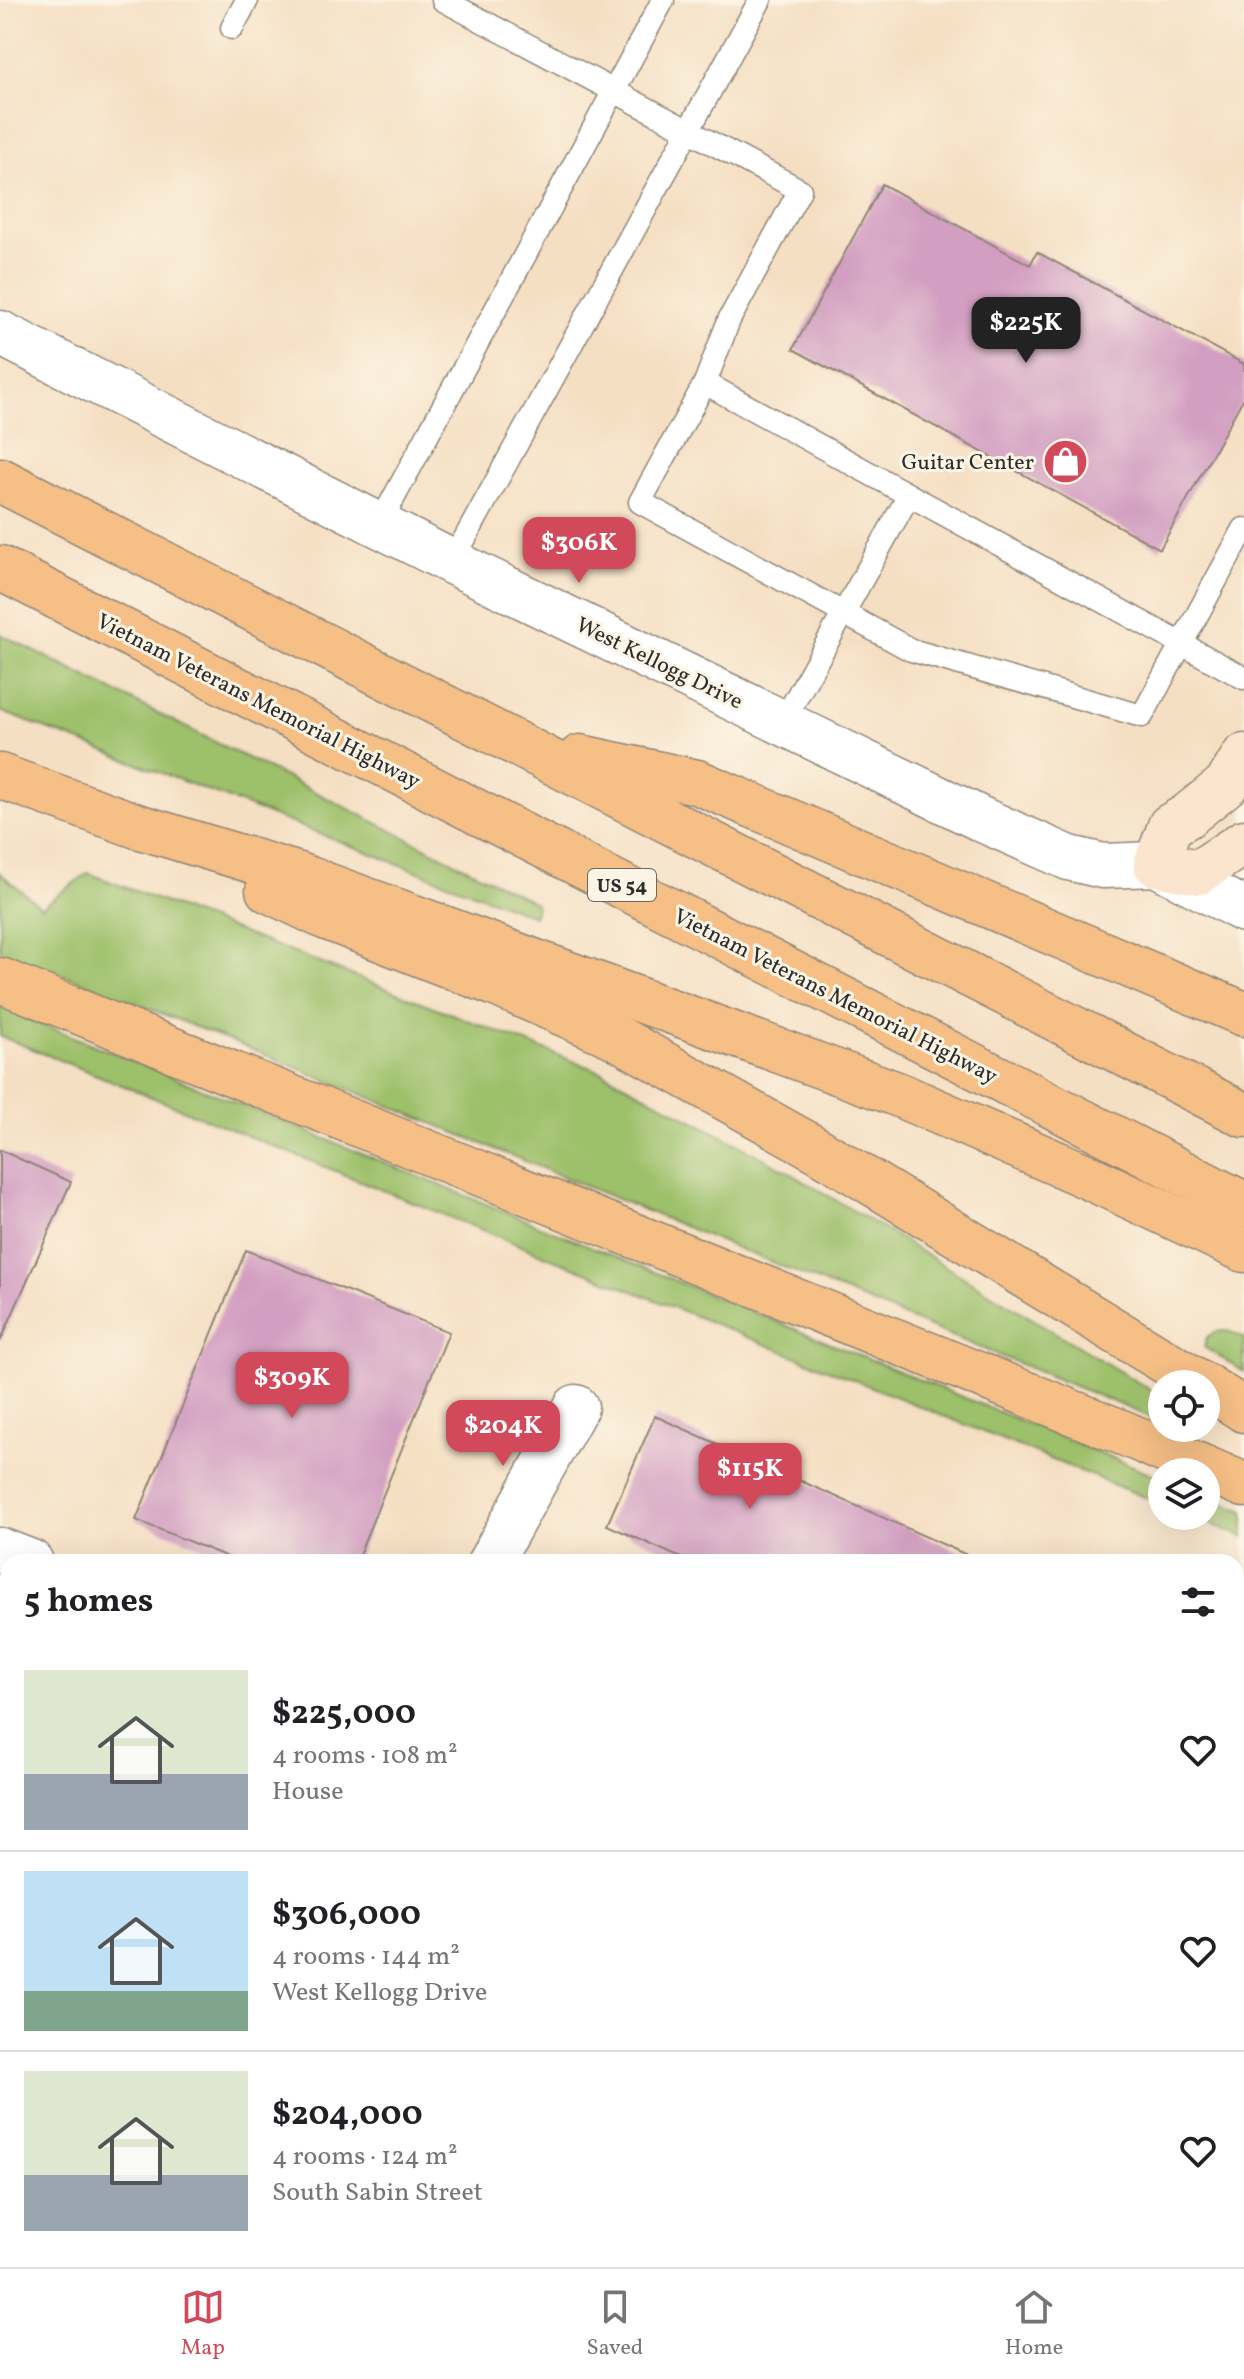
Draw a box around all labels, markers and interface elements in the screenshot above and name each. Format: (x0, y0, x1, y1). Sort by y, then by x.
pin: $225K (970, 297, 1082, 365)
text: $225K (990, 305, 1062, 341)
shop icon: Guitar Center (1041, 437, 1089, 485)
place label: Guitar Center (902, 448, 1034, 479)
pin: $306K (523, 517, 635, 585)
text: $306K (541, 525, 617, 561)
street label: Vietnam Veterans Memorial Highway (91, 607, 425, 798)
street label: West Kellogg Drive (570, 610, 748, 718)
road number: US 54 (588, 869, 656, 901)
street label: Vietnam Veterans Memorial Highway (668, 902, 1002, 1093)
pin: $309K (236, 1352, 348, 1420)
text: $309K (254, 1360, 330, 1396)
map controls (1148, 1370, 1220, 1530)
button: locate (1148, 1370, 1220, 1442)
pin: $204K (447, 1400, 559, 1468)
text: $204K (464, 1408, 542, 1444)
pin: $115K (694, 1443, 806, 1511)
text: $115K (717, 1451, 783, 1487)
button: layers (1148, 1458, 1220, 1530)
text: 5 homes (24, 1579, 154, 1626)
icon: filters (1176, 1580, 1220, 1624)
text: $225,000 (272, 1691, 416, 1738)
icon: home (88, 1702, 184, 1798)
icon: heart (1176, 1728, 1220, 1772)
text: 4 rooms · 108 m² (272, 1738, 458, 1774)
text: House (272, 1774, 344, 1810)
text: $306,000 (272, 1892, 421, 1939)
icon: home (88, 1903, 184, 1999)
icon: heart (1176, 1929, 1220, 1973)
text: 4 rooms · 144 m² (272, 1939, 460, 1975)
text: West Kellogg Drive (272, 1975, 487, 2011)
text: $204,000 (272, 2092, 423, 2139)
icon: home (88, 2103, 184, 2199)
icon: heart (1176, 2129, 1220, 2173)
text: 4 rooms · 124 m² (272, 2139, 458, 2175)
text: South Sabin Street (272, 2175, 483, 2211)
tab: Map (181, 2285, 225, 2364)
tab: Saved (587, 2285, 643, 2364)
tab: Home (1005, 2285, 1063, 2364)

